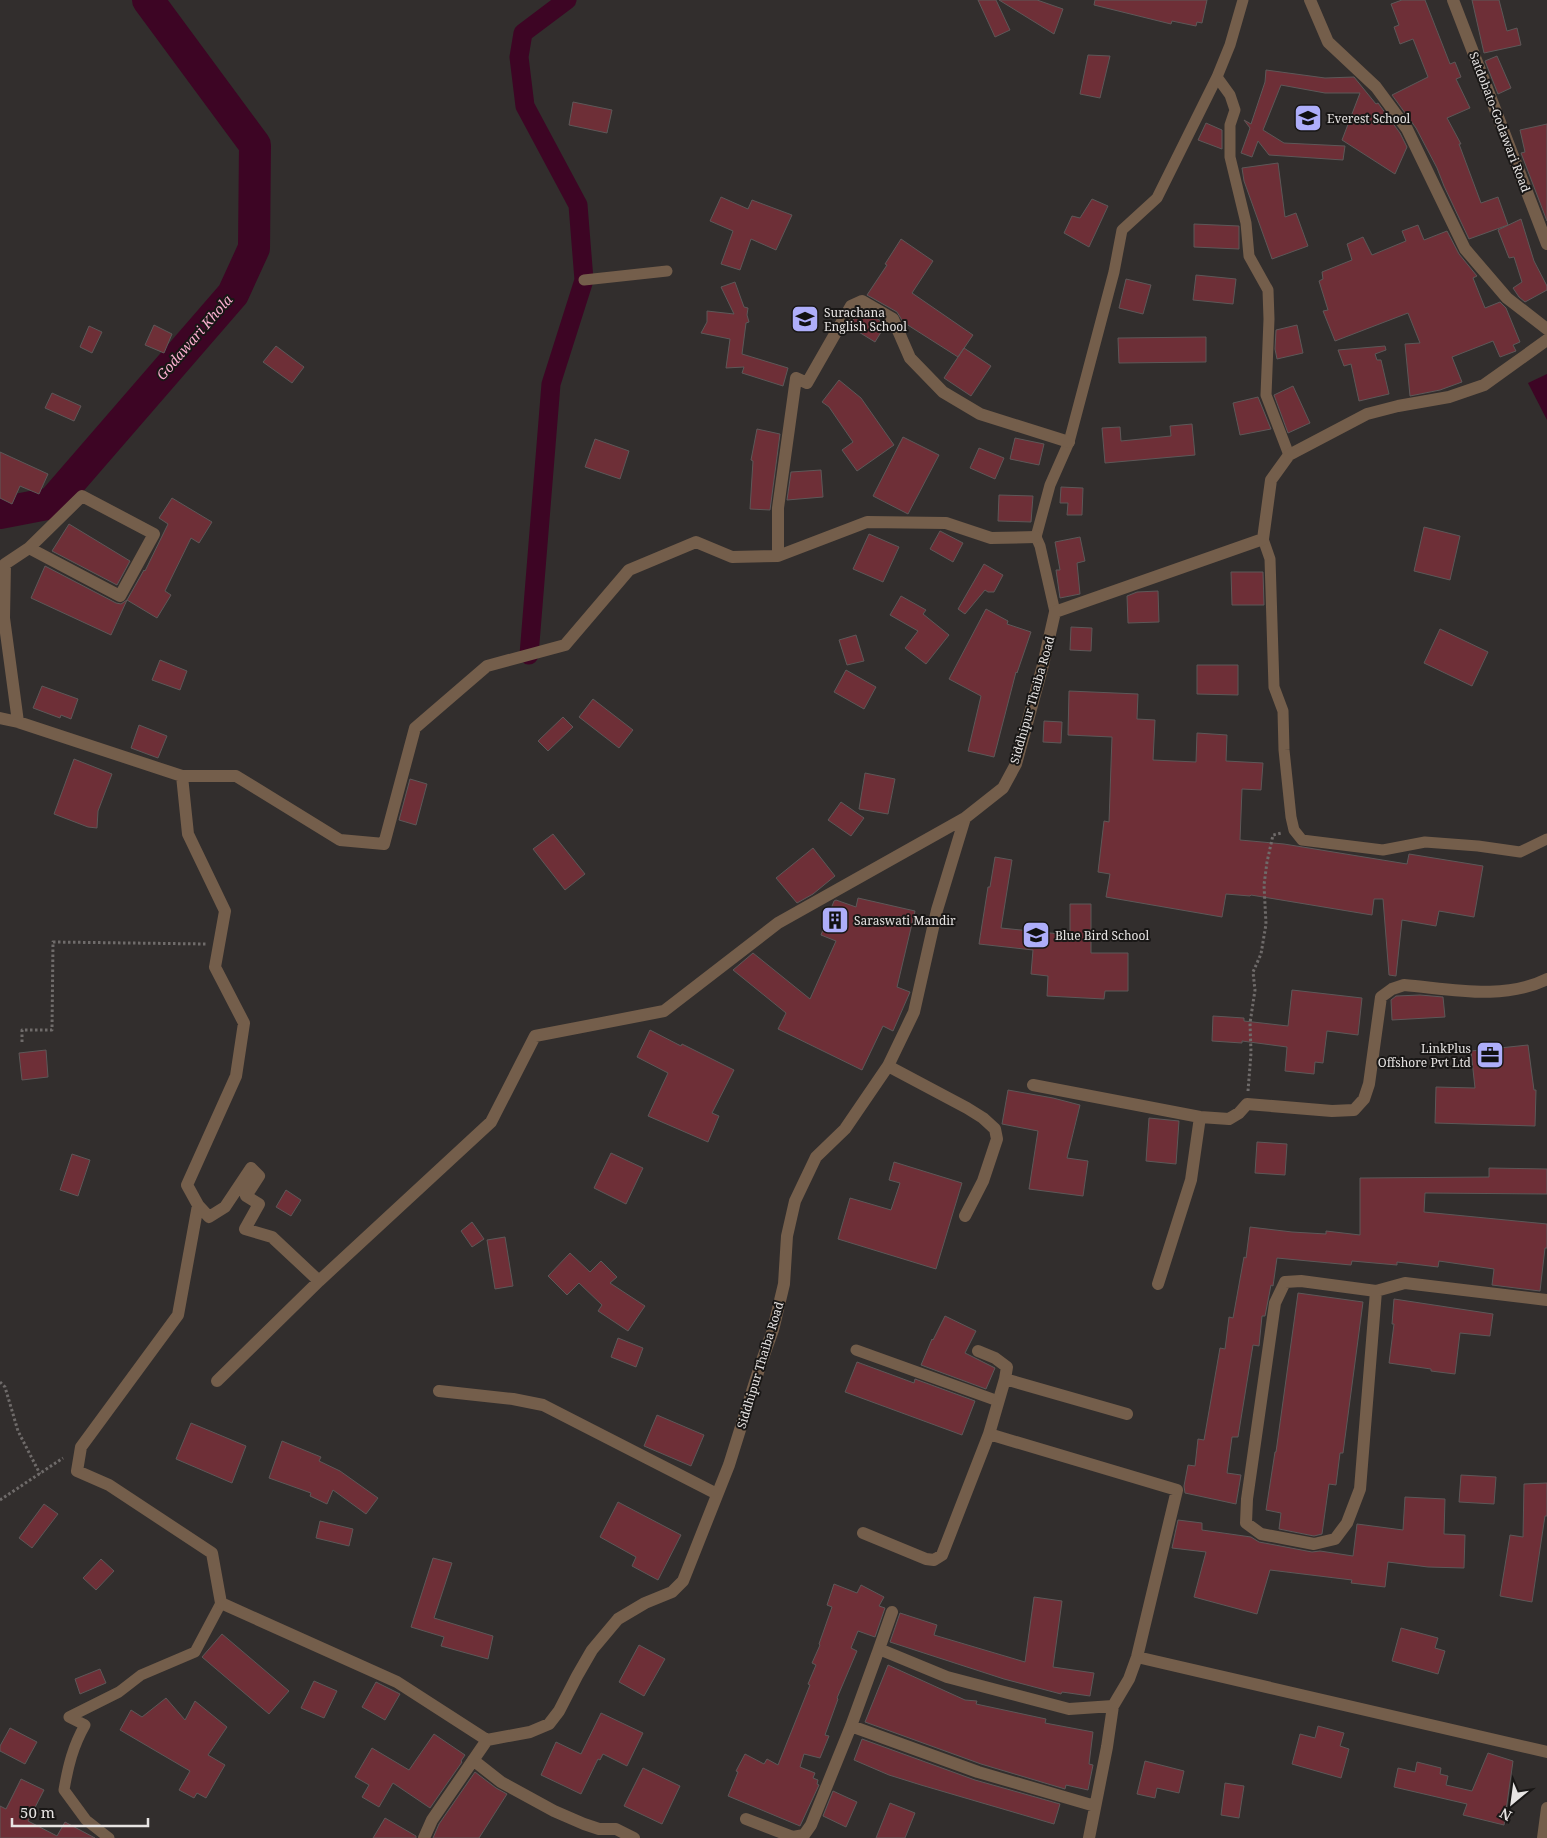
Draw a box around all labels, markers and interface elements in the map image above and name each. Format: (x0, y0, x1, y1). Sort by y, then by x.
street label: Satdobato-Godawari Road (1465, 49, 1535, 195)
school or university icon: Everest School (1293, 103, 1323, 133)
place label: Everest School (1327, 110, 1411, 127)
water label: Godawari Khola (152, 290, 237, 384)
school or university icon: Surachana English School (790, 304, 820, 334)
place label: Surachana English School (824, 304, 907, 335)
street label: Siddhipur Thaiba Road (1006, 634, 1059, 766)
building icon: Saraswati Mandir (820, 905, 850, 935)
place label: Saraswati Mandir (854, 912, 956, 929)
school or university icon: Blue Bird School (1021, 920, 1051, 950)
place label: Blue Bird School (1055, 927, 1149, 944)
place label: LinkPlus Offshore Pvt Ltd (1378, 1040, 1472, 1071)
office icon: LinkPlus Offshore Pvt Ltd (1475, 1040, 1505, 1070)
street label: Siddhipur Thaiba Road (733, 1299, 788, 1431)
north arrow (1487, 1778, 1537, 1828)
scale bar (12, 1796, 149, 1828)
text: 50 m (20, 1802, 55, 1822)
text: N (1496, 1804, 1515, 1826)

